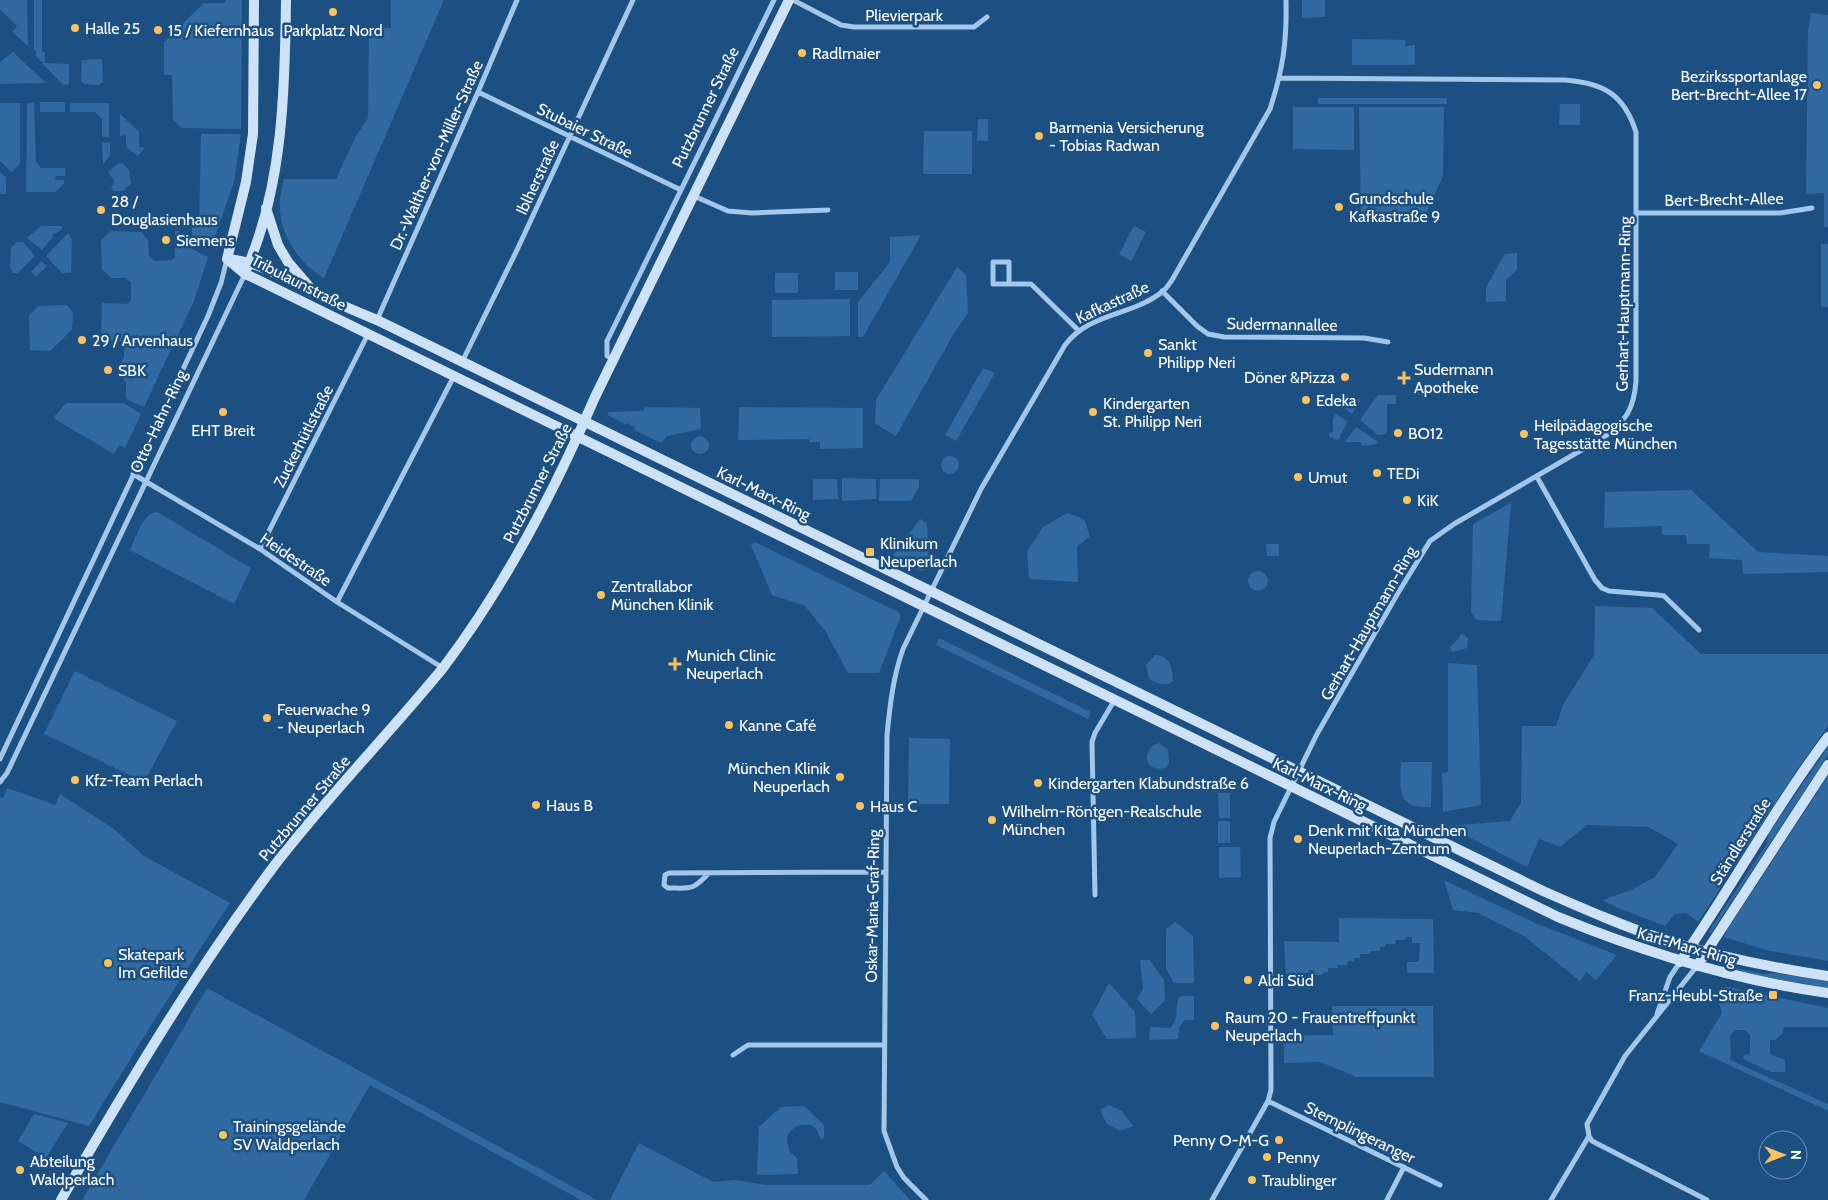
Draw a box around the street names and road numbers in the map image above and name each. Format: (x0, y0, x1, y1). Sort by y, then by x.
street label: Plievierpark (865, 6, 944, 25)
street label: Putzbrunner Straße (668, 44, 743, 171)
street label: Dr.-Walther-von-Miller-Straße (386, 57, 487, 253)
street label: Stubaier Straße (534, 99, 636, 162)
street label: Iblherstraße (512, 137, 563, 218)
street label: Bert-Brecht-Allee (1664, 189, 1784, 210)
street label: Gerhart-Hauptmann-Ring (1612, 215, 1635, 392)
street label: Tribulaunstraße (248, 250, 349, 314)
street label: Kafkastraße (1073, 277, 1152, 328)
street label: Sudermannallee (1226, 314, 1338, 335)
street label: Otto-Hahn-Ring (126, 366, 191, 476)
street label: Zuckerhütlstraße (270, 382, 337, 491)
street label: Putzbrunner Straße (499, 420, 576, 546)
street label: Karl-Marx-Ring (714, 463, 815, 525)
street label: Heidestraße (257, 529, 335, 590)
street label: Gerhart-Hauptmann-Ring (1316, 542, 1421, 704)
street label: Putzbrunner Straße (255, 752, 354, 865)
street label: Karl-Marx-Ring (1270, 754, 1371, 816)
street label: Ständlerstraße (1706, 794, 1775, 888)
street label: Oskar-Maria-Graf-Ring (862, 828, 883, 983)
street label: Karl-Marx-Ring (1635, 923, 1740, 970)
street label: Stemplingeranger (1301, 1097, 1419, 1168)

